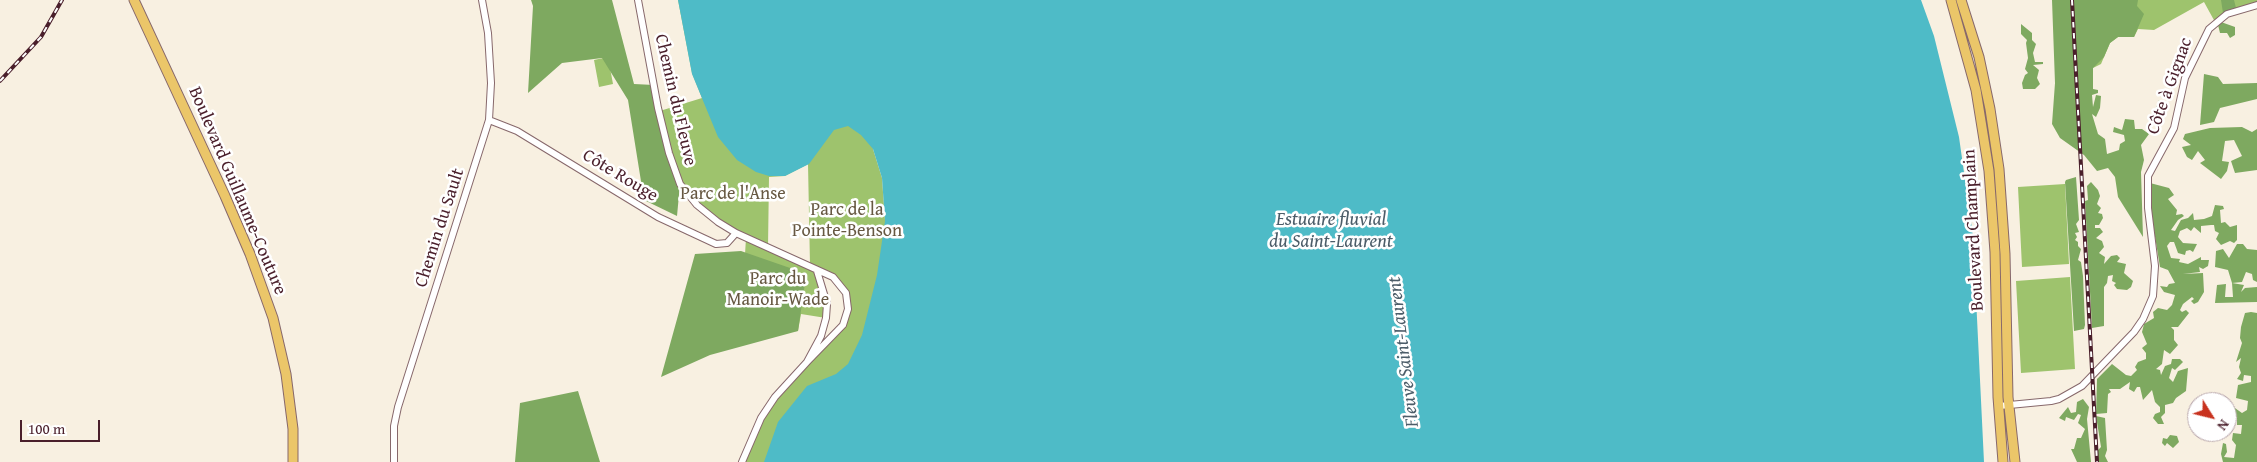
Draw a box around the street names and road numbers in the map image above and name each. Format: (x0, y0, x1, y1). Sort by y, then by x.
street label: Chemin du Fleuve (649, 32, 701, 168)
street label: Côte à Gignac (2143, 35, 2197, 137)
street label: Boulevard Guillaume-Couture (183, 84, 291, 298)
street label: Côte Rouge (578, 145, 662, 207)
street label: Boulevard Champlain (1959, 149, 1989, 311)
street label: Chemin du Sault (411, 166, 469, 290)

